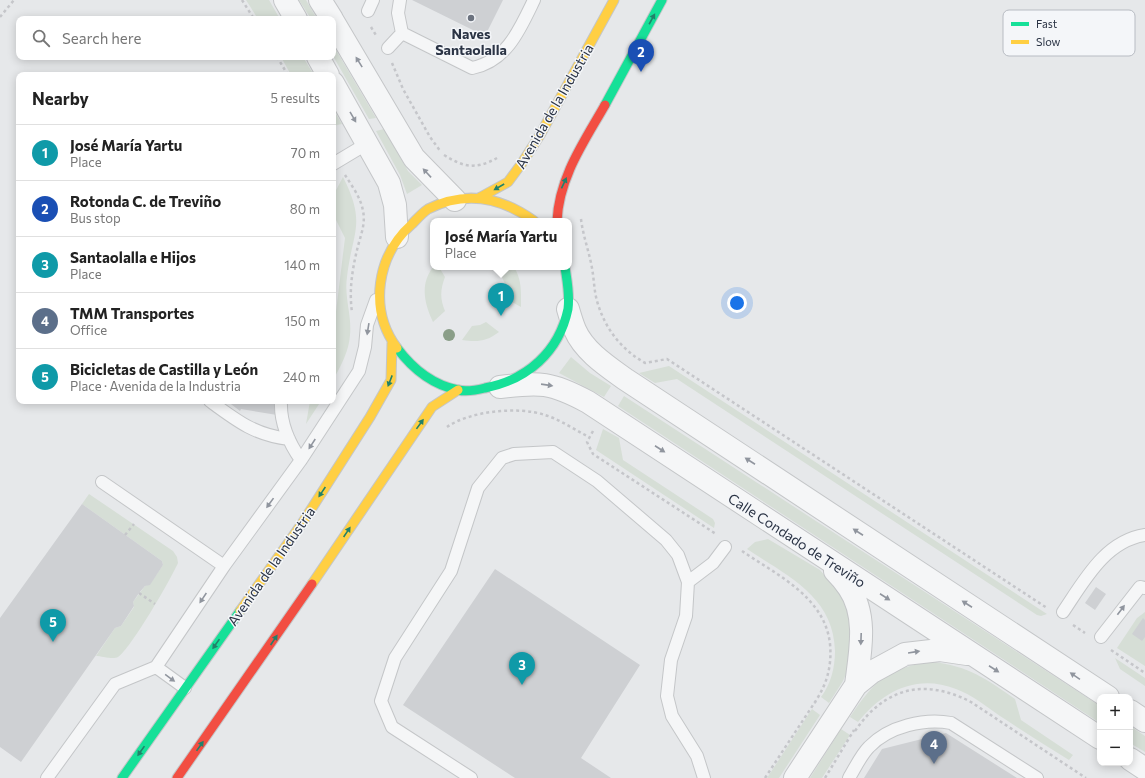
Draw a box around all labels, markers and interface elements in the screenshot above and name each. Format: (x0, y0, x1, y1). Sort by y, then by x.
legend (1003, 10, 1135, 56)
marker: Naves Santaolalla (466, 13, 476, 23)
one-way arrow (649, 14, 655, 25)
search box (16, 16, 336, 60)
text: Fast (1036, 17, 1058, 30)
place label: Naves Santaolalla (435, 25, 507, 58)
icon: search (30, 27, 52, 49)
text: Search here (62, 29, 141, 47)
text: Slow (1036, 35, 1061, 48)
pin: 2 (628, 39, 654, 72)
street label: Avenida de la Industria (511, 41, 597, 171)
one-way arrow (355, 56, 362, 68)
text: Nearby (32, 88, 89, 109)
text: 5 results (270, 90, 320, 106)
one-way arrow (349, 111, 356, 122)
text: José María Yartu (70, 136, 182, 154)
text: 1 (42, 145, 48, 161)
text: 70 m (291, 145, 320, 161)
text: Place (70, 154, 102, 170)
one-way arrow (422, 168, 432, 178)
one-way arrow (561, 178, 567, 189)
one-way arrow (493, 183, 505, 190)
text: Rotonda C. de Treviño (70, 192, 221, 210)
text: 2 (41, 201, 49, 217)
text: 80 m (290, 201, 320, 217)
text: Bus stop (70, 210, 121, 226)
popup (430, 218, 572, 270)
text: José María Yartu (445, 227, 557, 245)
text: Place (445, 245, 476, 261)
text: Santaolalla e Hijos (70, 248, 196, 266)
text: 3 (41, 257, 49, 273)
text: 140 m (284, 257, 320, 273)
text: Place (70, 266, 102, 282)
pin: 1 (488, 283, 514, 316)
your location (727, 293, 747, 313)
text: TMM Transportes (70, 304, 194, 322)
text: 4 (41, 313, 49, 329)
text: 150 m (285, 313, 320, 329)
text: Office (70, 322, 107, 338)
one-way arrow (364, 322, 370, 335)
text: Bicicletas de Castilla y León (70, 360, 258, 378)
text: 5 (41, 369, 49, 385)
text: 240 m (283, 369, 320, 385)
one-way arrow (386, 375, 393, 387)
text: Place · Avenida de la Industria (70, 378, 241, 394)
one-way arrow (541, 382, 554, 388)
one-way arrow (416, 419, 424, 429)
one-way arrow (308, 439, 316, 449)
one-way arrow (655, 445, 665, 453)
one-way arrow (745, 457, 755, 465)
one-way arrow (318, 487, 326, 497)
street label: Calle Condado de Treviño (725, 489, 869, 591)
one-way arrow (266, 497, 274, 508)
street label: Avenida de la Industria (224, 503, 318, 629)
one-way arrow (343, 527, 351, 537)
one-way arrow (853, 528, 864, 536)
one-way arrow (199, 592, 206, 604)
one-way arrow (879, 594, 891, 601)
one-way arrow (962, 600, 972, 608)
one-way arrow (1117, 604, 1126, 615)
pin: 5 (40, 609, 66, 642)
one-way arrow (858, 633, 864, 646)
one-way arrow (270, 634, 278, 645)
one-way arrow (212, 639, 220, 650)
one-way arrow (908, 649, 920, 655)
pin: 3 (509, 652, 535, 685)
one-way arrow (989, 665, 999, 673)
one-way arrow (1070, 672, 1081, 680)
one-way arrow (165, 674, 176, 682)
map controls (1097, 694, 1133, 766)
button: + (1097, 694, 1133, 730)
button: − (1097, 730, 1133, 766)
pin: 4 (921, 731, 947, 764)
one-way arrow (196, 741, 204, 751)
one-way arrow (137, 745, 145, 756)

